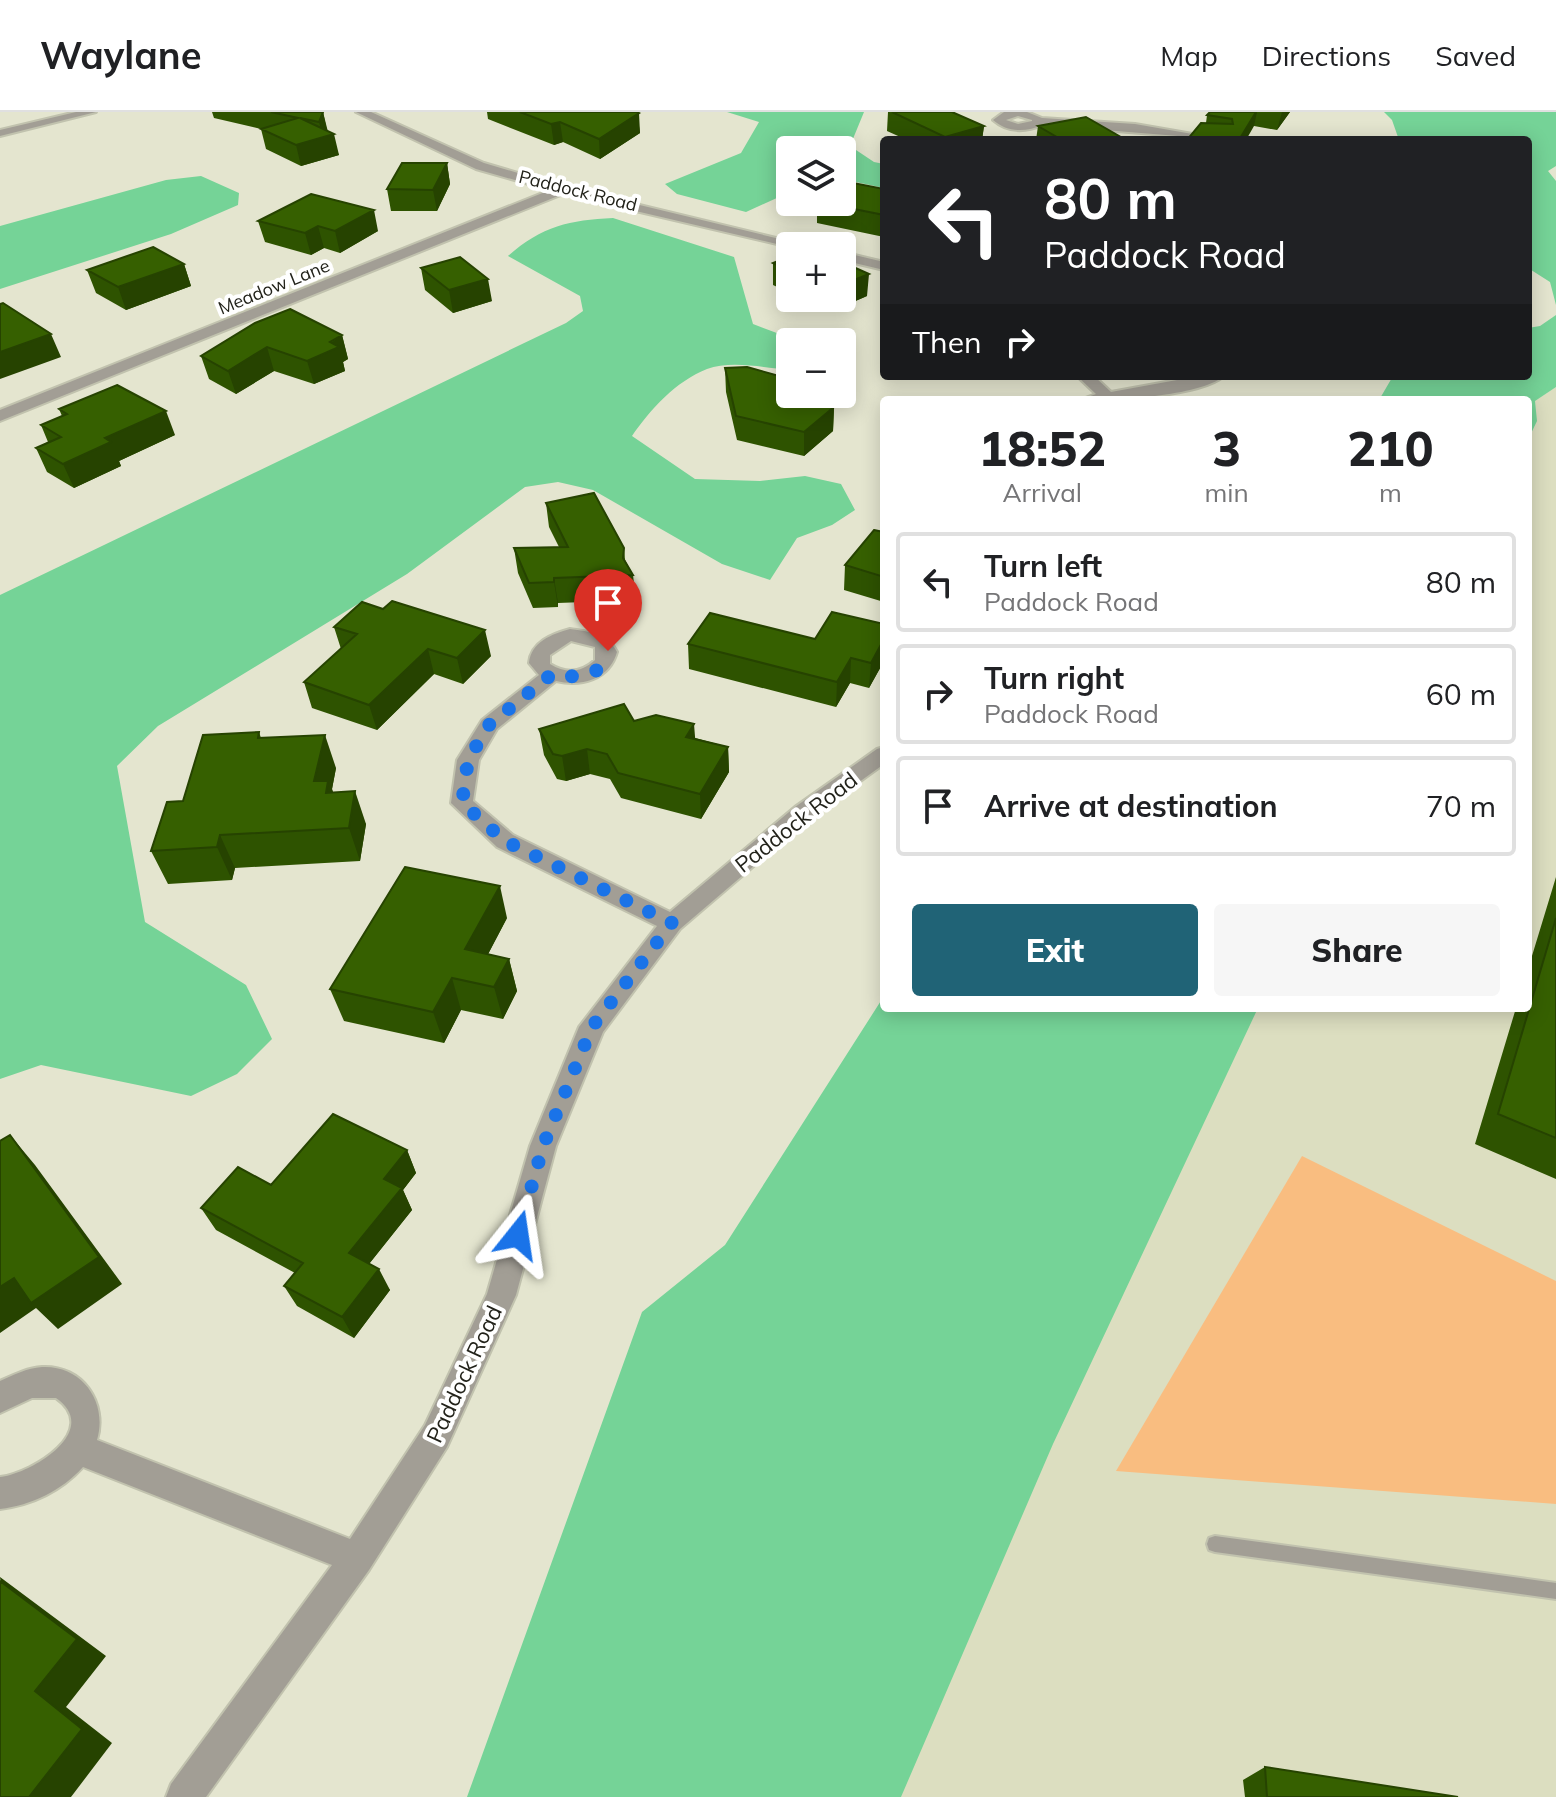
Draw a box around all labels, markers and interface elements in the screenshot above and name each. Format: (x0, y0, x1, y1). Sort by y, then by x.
text: Waylane (40, 31, 202, 79)
text: Map (1160, 38, 1218, 73)
text: Directions (1262, 38, 1391, 73)
text: Saved (1435, 38, 1516, 73)
map controls (776, 136, 856, 408)
button: layers (776, 136, 856, 216)
text: 80 m (1044, 163, 1177, 233)
street label: Paddock Road (517, 165, 640, 216)
icon: left (912, 168, 1016, 272)
button: + (776, 232, 856, 312)
text: Paddock Road (1044, 232, 1286, 277)
street label: Meadow Lane (215, 254, 333, 319)
icon: right (998, 320, 1042, 364)
text: Then (912, 323, 982, 361)
button: − (776, 328, 856, 408)
text: 18:52 (978, 418, 1106, 478)
text: 3 (1212, 418, 1241, 478)
text: 210 (1347, 418, 1434, 478)
text: Arrival (1002, 476, 1082, 509)
text: min (1205, 476, 1249, 509)
text: m (1379, 476, 1402, 509)
text: Turn left (984, 547, 1102, 585)
icon: left (916, 560, 960, 604)
text: 80 m (1426, 563, 1496, 601)
pin (574, 569, 642, 651)
icon: arrive (586, 581, 630, 625)
text: Paddock Road (984, 585, 1159, 618)
text: Turn right (984, 659, 1124, 697)
icon: right (916, 672, 960, 716)
text: 60 m (1426, 675, 1496, 713)
text: Paddock Road (984, 697, 1159, 730)
street label: Paddock Road (729, 765, 863, 879)
icon: arrive (916, 784, 960, 828)
text: Arrive at destination (984, 787, 1278, 825)
text: 70 m (1426, 787, 1496, 825)
button: Exit (912, 904, 1198, 996)
button: Share (1214, 904, 1500, 996)
position arrow (476, 1193, 560, 1277)
street label: Paddock Road (420, 1301, 508, 1447)

